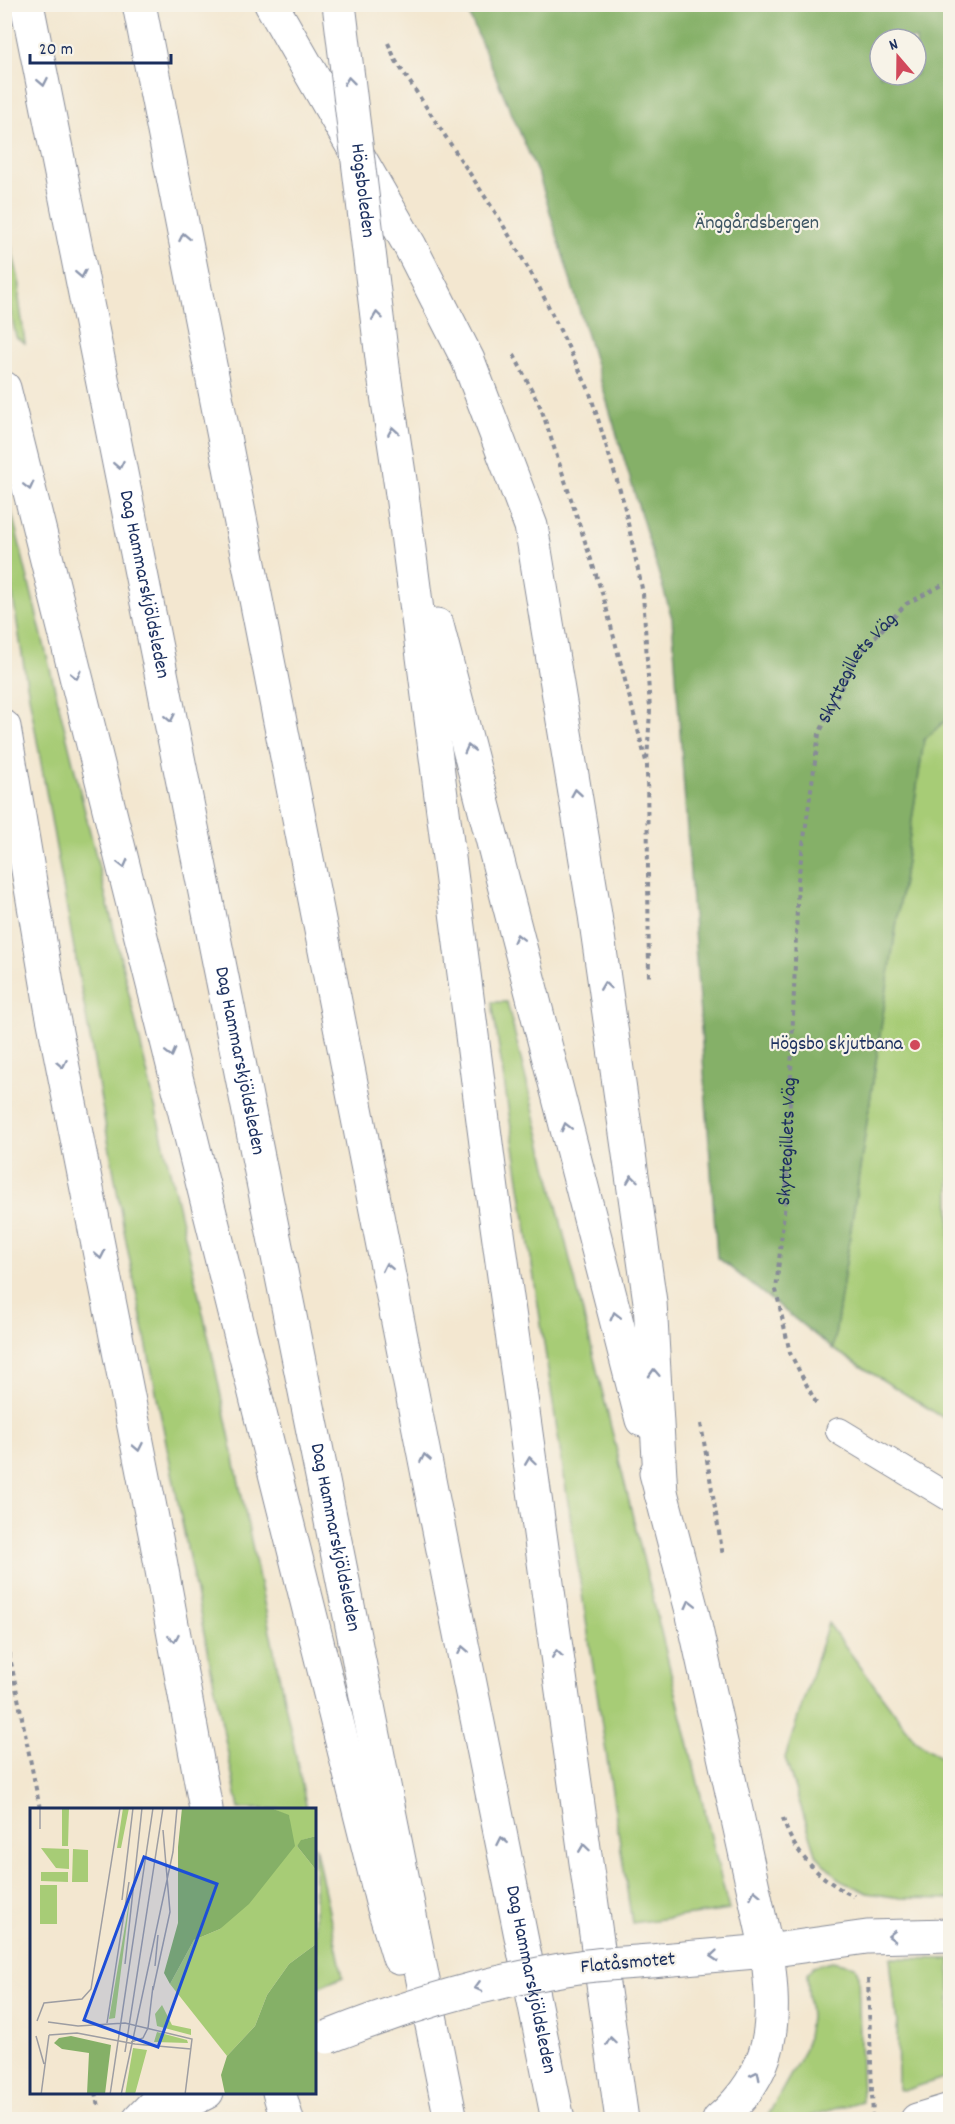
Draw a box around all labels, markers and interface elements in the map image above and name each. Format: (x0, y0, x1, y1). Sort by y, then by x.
scale bar (30, 27, 171, 65)
north arrow (868, 27, 928, 87)
text: N (886, 33, 901, 57)
text: 20 m (39, 38, 73, 63)
one-way arrow (36, 77, 49, 87)
one-way arrow (343, 77, 355, 86)
street label: Högsboleden (342, 142, 381, 239)
park label: Änggårdsbergen (695, 210, 819, 238)
one-way arrow (178, 232, 191, 242)
one-way arrow (74, 268, 87, 278)
one-way arrow (371, 312, 384, 321)
one-way arrow (387, 426, 399, 435)
one-way arrow (112, 460, 125, 470)
one-way arrow (21, 481, 34, 491)
street label: Dag Hammarskjöldsleden (111, 488, 176, 681)
street label: Skyttegillets Väg (812, 607, 904, 729)
one-way arrow (69, 670, 82, 680)
one-way arrow (163, 713, 176, 723)
one-way arrow (464, 744, 476, 755)
one-way arrow (570, 789, 582, 798)
one-way arrow (116, 859, 129, 869)
one-way arrow (512, 933, 525, 943)
street label: Dag Hammarskjöldsleden (206, 964, 271, 1158)
one-way arrow (599, 982, 611, 991)
place label: Högsbo skjutbana (770, 1031, 904, 1059)
marker: Högsbo skjutbana (908, 1038, 922, 1052)
one-way arrow (163, 1048, 176, 1058)
one-way arrow (55, 1059, 68, 1069)
street label: Skyttegillets Väg (771, 1077, 805, 1207)
one-way arrow (561, 1122, 574, 1132)
one-way arrow (627, 1175, 639, 1184)
one-way arrow (93, 1250, 106, 1260)
one-way arrow (381, 1262, 394, 1272)
one-way arrow (610, 1311, 622, 1321)
one-way arrow (648, 1368, 661, 1378)
one-way arrow (131, 1441, 144, 1451)
street label: Dag Hammarskjöldsleden (302, 1441, 367, 1634)
one-way arrow (419, 1454, 432, 1464)
one-way arrow (524, 1457, 537, 1466)
one-way arrow (685, 1599, 697, 1609)
one-way arrow (167, 1633, 180, 1643)
one-way arrow (457, 1645, 470, 1655)
one-way arrow (551, 1650, 564, 1659)
inset map (30, 1808, 316, 2094)
one-way arrow (496, 1836, 509, 1846)
one-way arrow (579, 1843, 591, 1852)
street label: Dag Hammarskjöldsleden (497, 1883, 562, 2076)
one-way arrow (749, 1890, 762, 1900)
one-way arrow (888, 1930, 897, 1942)
street label: Flatåsmotet (579, 1946, 677, 1982)
one-way arrow (709, 1949, 719, 1962)
one-way arrow (474, 1980, 484, 1993)
one-way arrow (606, 2036, 618, 2045)
one-way arrow (749, 2070, 761, 2081)

